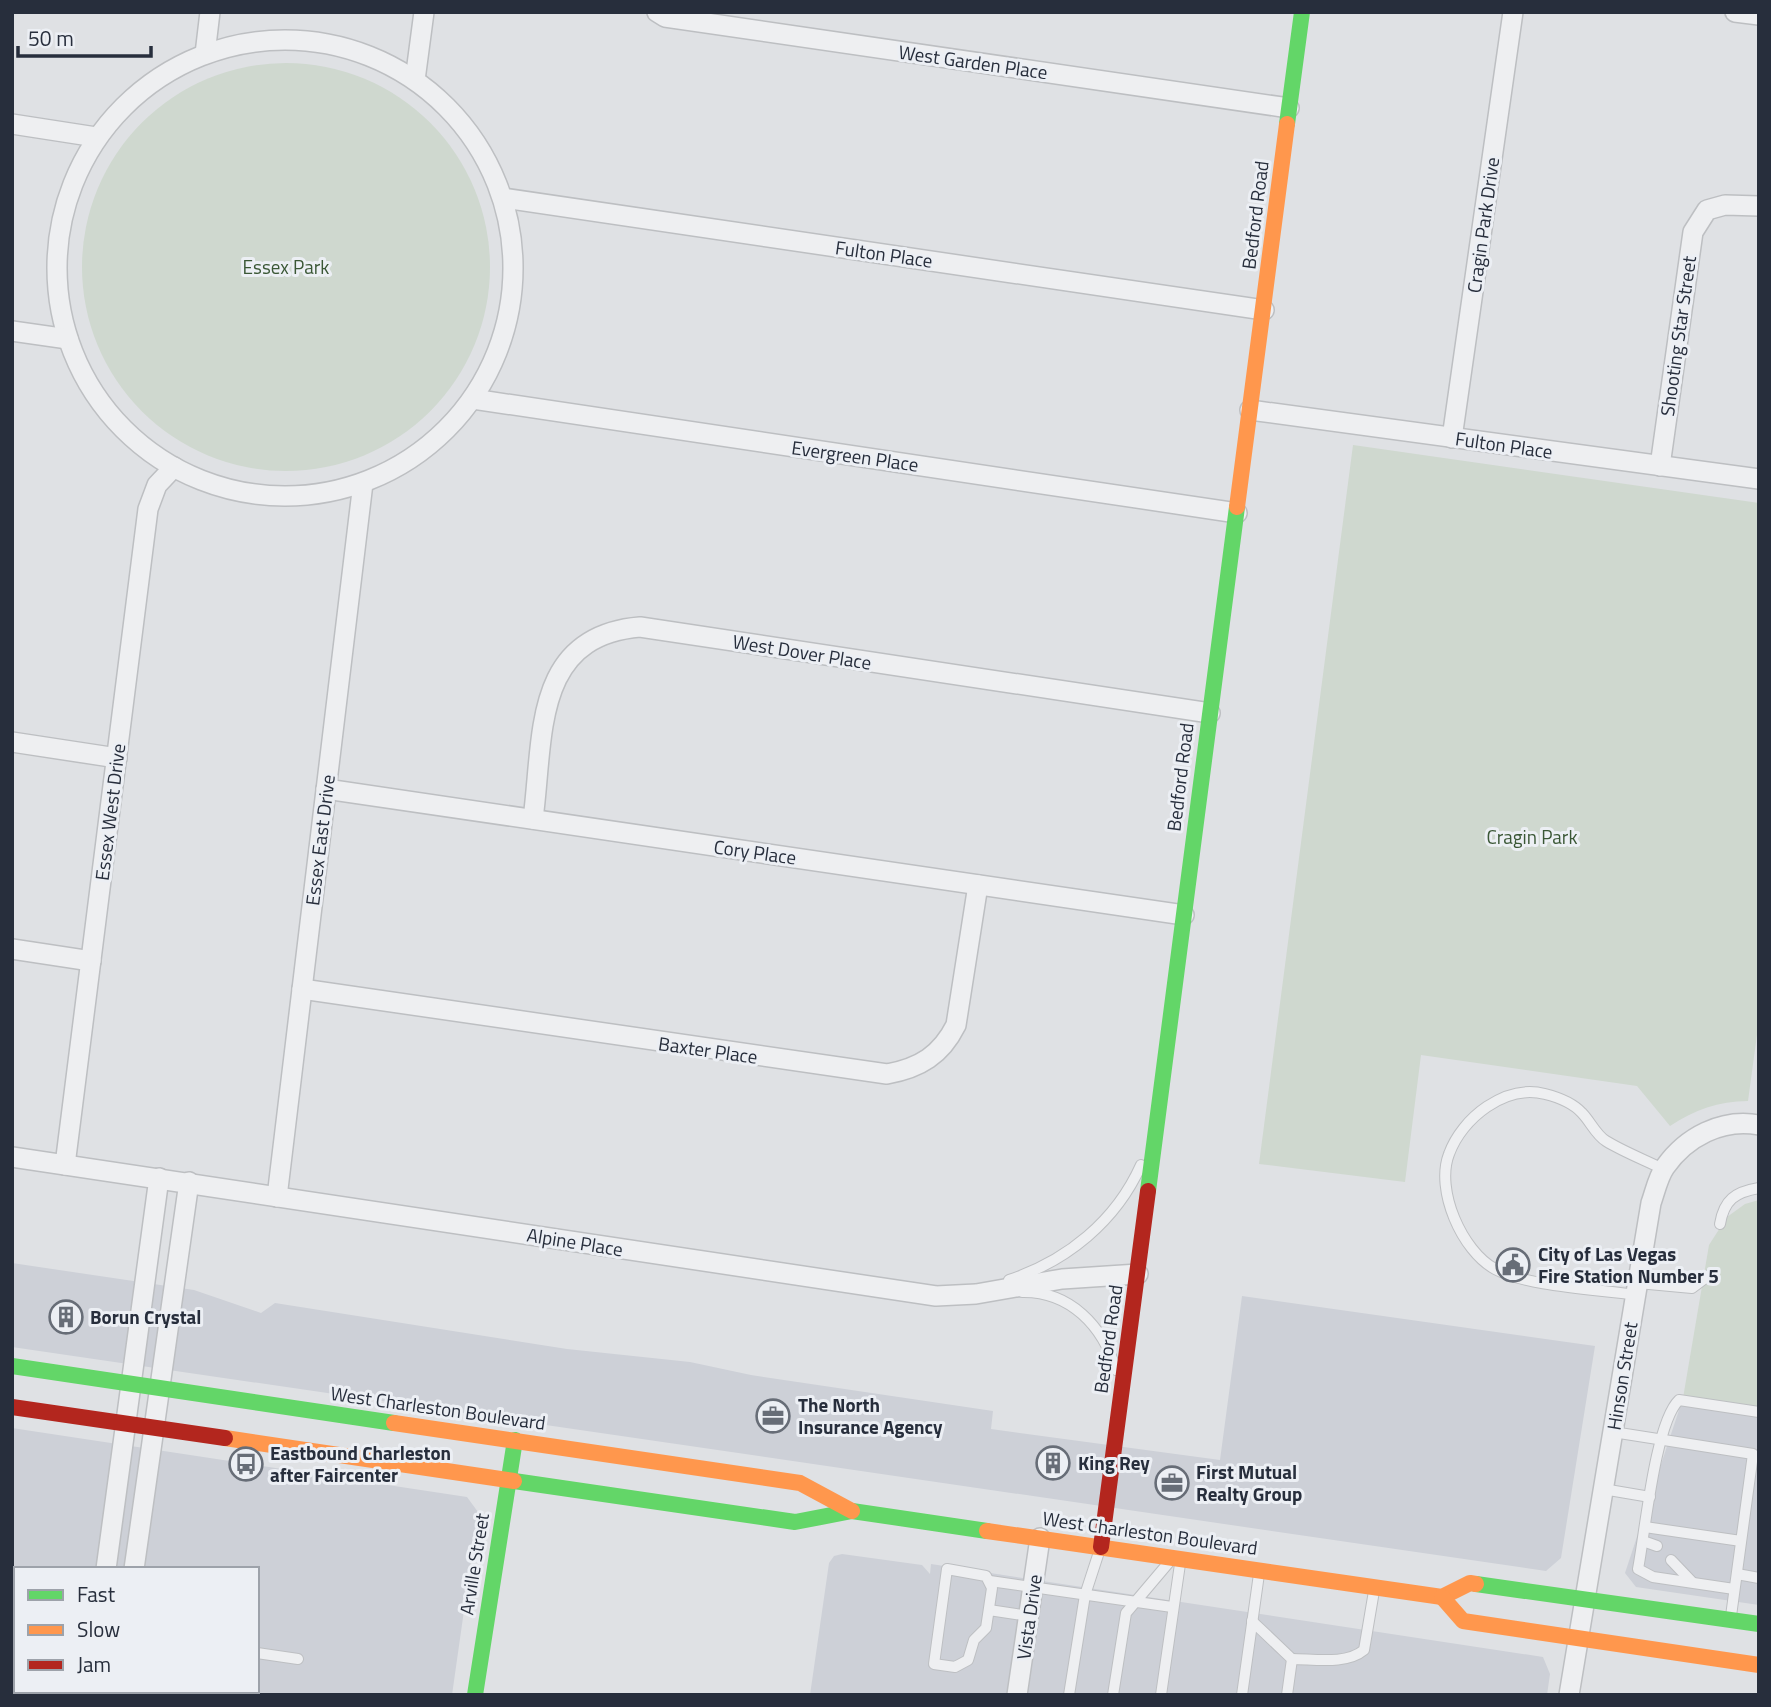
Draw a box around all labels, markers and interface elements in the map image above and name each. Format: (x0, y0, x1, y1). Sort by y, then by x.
scale bar (18, 14, 150, 58)
text: 50 m (28, 22, 74, 54)
street label: West Garden Place (897, 37, 1049, 86)
street label: Cragin Park Drive (1459, 155, 1506, 295)
street label: Bedford Road (1233, 159, 1276, 271)
street label: Fulton Place (833, 232, 935, 275)
park label: Essex Park (243, 252, 329, 281)
street label: Shooting Star Street (1652, 254, 1703, 418)
street label: Fulton Place (1453, 423, 1555, 466)
street label: Evergreen Place (790, 432, 920, 479)
street label: West Dover Place (731, 626, 874, 677)
street label: Bedford Road (1158, 721, 1201, 833)
street label: Essex West Drive (87, 742, 132, 882)
street label: Essex East Drive (297, 773, 342, 907)
park label: Cragin Park (1486, 822, 1578, 851)
street label: Cory Place (712, 831, 798, 872)
street label: Baxter Place (657, 1028, 759, 1071)
street label: Alpine Place (525, 1220, 625, 1263)
place label: City of Las Vegas Fire Station Number 5 (1538, 1239, 1719, 1290)
public building icon: City of Las Vegas Fire Station Number 5 (1494, 1246, 1532, 1284)
street label: Bedford Road (1086, 1283, 1129, 1395)
building icon: Borun Crystal (47, 1298, 85, 1336)
place label: Borun Crystal (90, 1302, 201, 1331)
street label: Hinson Street (1599, 1319, 1644, 1432)
street label: West Charleston Boulevard (329, 1378, 547, 1437)
place label: The North Insurance Agency (798, 1390, 943, 1441)
office icon: The North Insurance Agency (754, 1397, 792, 1435)
place label: Eastbound Charleston after Faircenter (270, 1438, 451, 1489)
building icon: King Rey (1034, 1444, 1072, 1482)
bus stop icon: Eastbound Charleston after Faircenter (227, 1445, 265, 1483)
place label: King Rey (1078, 1448, 1150, 1477)
place label: First Mutual Realty Group (1196, 1457, 1302, 1508)
office icon: First Mutual Realty Group (1153, 1464, 1191, 1502)
street label: West Charleston Boulevard (1041, 1503, 1259, 1562)
street label: Arville Street (451, 1511, 496, 1617)
legend (14, 1567, 259, 1693)
street label: Vista Drive (1008, 1572, 1049, 1662)
text: Fast (77, 1578, 116, 1610)
text: Slow (77, 1613, 120, 1645)
text: Jam (77, 1648, 111, 1680)

